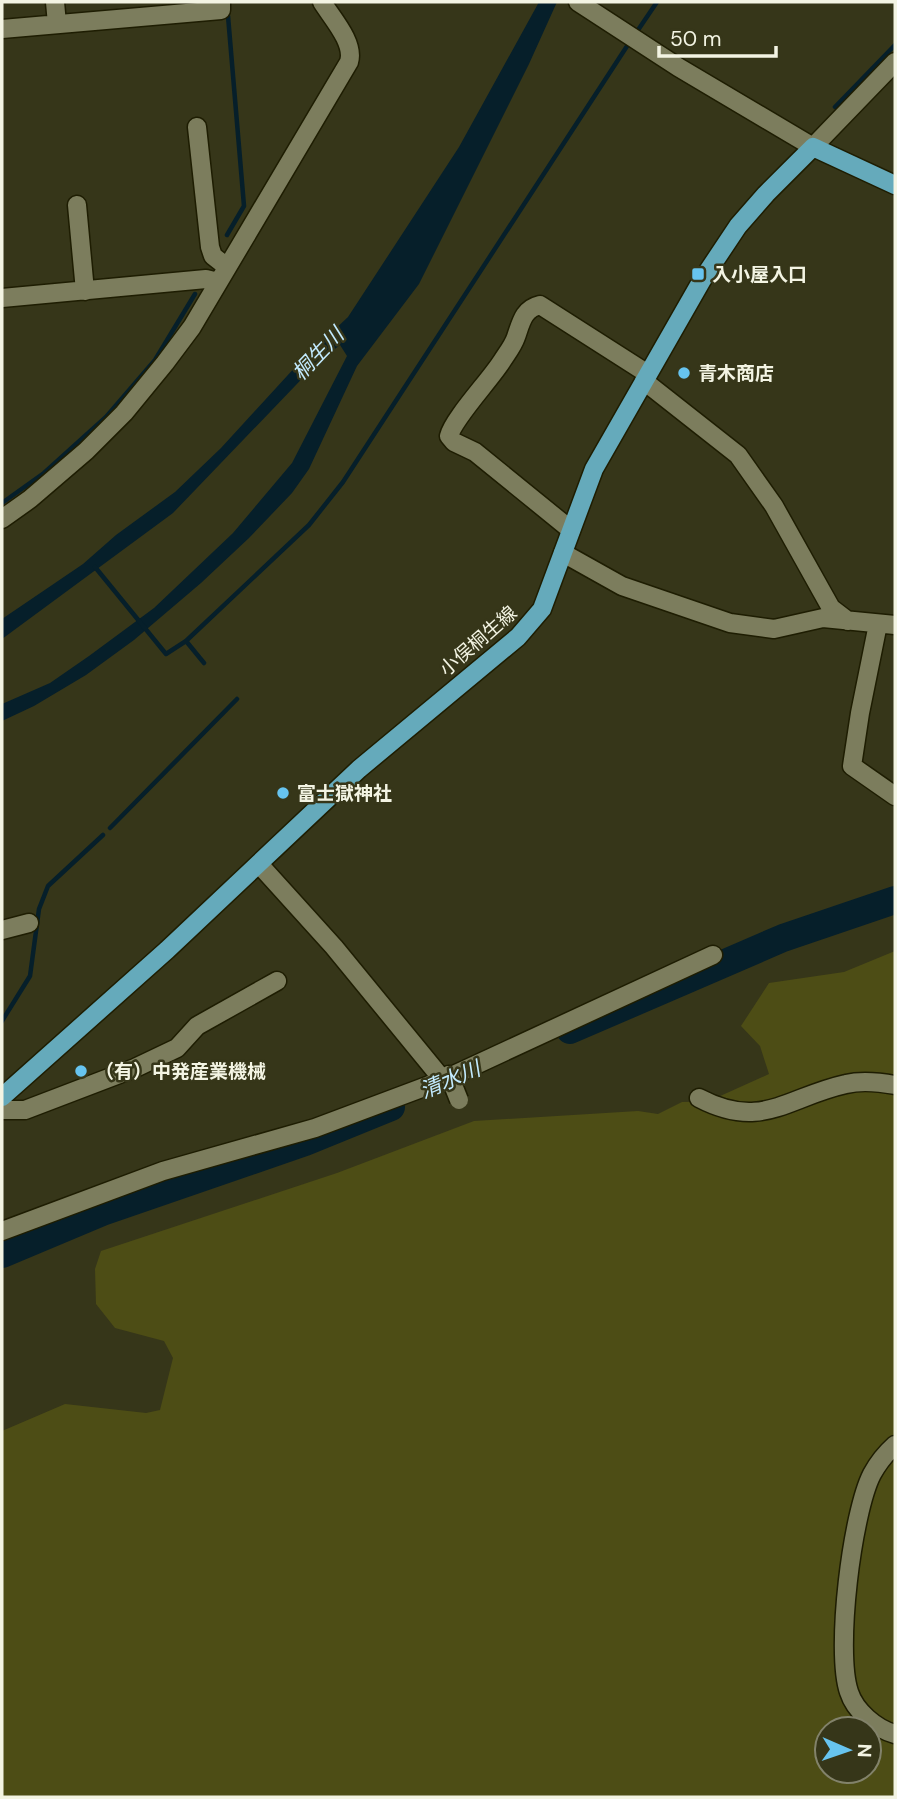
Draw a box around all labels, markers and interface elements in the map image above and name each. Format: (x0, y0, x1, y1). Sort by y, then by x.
scale bar (659, 14, 776, 58)
text: 50 m (670, 25, 721, 53)
place label: 入小屋入口 (712, 262, 807, 287)
marker: 入小屋入口 (690, 266, 706, 282)
water label: 桐生川 (286, 320, 351, 386)
place label: 青木商店 (698, 361, 774, 386)
marker: 青木商店 (676, 365, 692, 381)
street label: 小俣桐生線 (434, 600, 522, 682)
place label: 富士獄神社 (297, 781, 392, 806)
marker: 富士獄神社 (275, 785, 291, 801)
water label: 清水川 (416, 1054, 486, 1105)
place label: （有）中発産業機械 (95, 1059, 266, 1084)
marker: （有）中発産業機械 (73, 1063, 89, 1079)
north arrow (813, 1715, 883, 1785)
text: N (852, 1743, 877, 1758)

